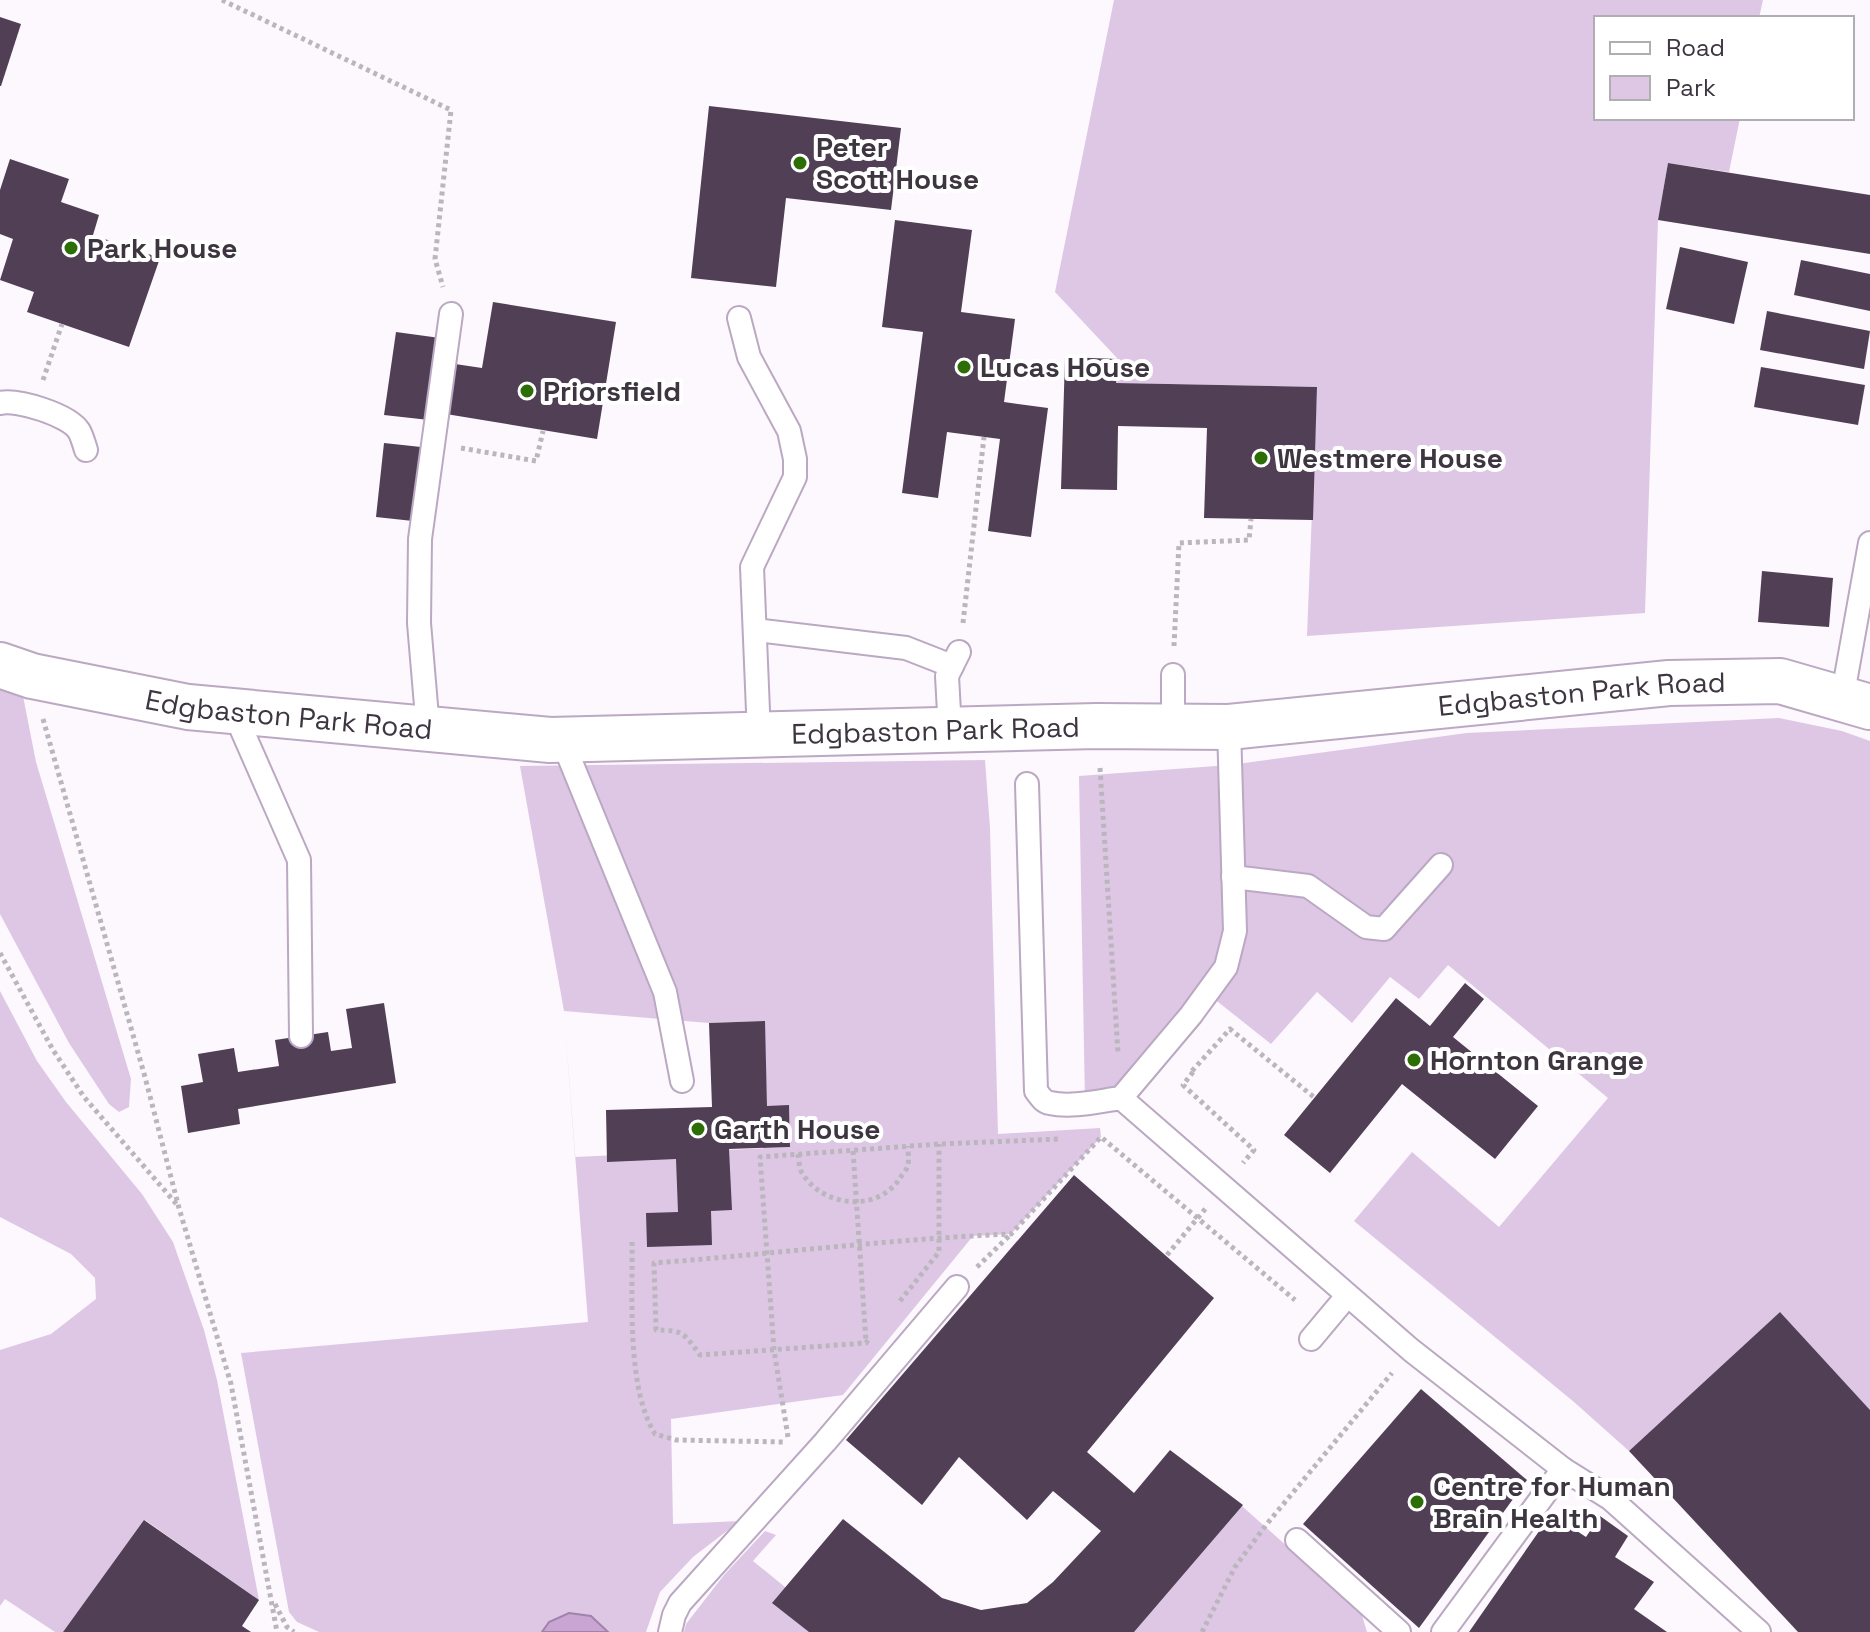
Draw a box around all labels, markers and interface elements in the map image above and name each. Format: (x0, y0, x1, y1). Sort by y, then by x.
legend (1594, 16, 1854, 120)
text: Road (1666, 32, 1725, 63)
text: Park (1666, 72, 1716, 103)
place label: Peter Scott House (816, 129, 979, 197)
marker: Peter Scott House (791, 154, 809, 172)
place label: Park House (87, 230, 237, 266)
marker: Park House (62, 239, 80, 257)
place label: Lucas House (980, 349, 1150, 385)
marker: Lucas House (955, 358, 973, 376)
place label: Priorsfield (543, 373, 681, 409)
marker: Priorsfield (518, 382, 536, 400)
place label: Westmere House (1277, 440, 1503, 476)
marker: Westmere House (1252, 449, 1270, 467)
street label: Edgbaston Park Road (1436, 664, 1726, 724)
street label: Edgbaston Park Road (142, 681, 434, 747)
street label: Edgbaston Park Road (791, 708, 1080, 752)
place label: Hornton Grange (1430, 1042, 1644, 1078)
marker: Hornton Grange (1405, 1051, 1423, 1069)
place label: Garth House (714, 1111, 881, 1147)
marker: Garth House (689, 1120, 707, 1138)
place label: Centre for Human Brain Health (1433, 1468, 1671, 1536)
marker: Centre for Human Brain Health (1408, 1493, 1426, 1511)

